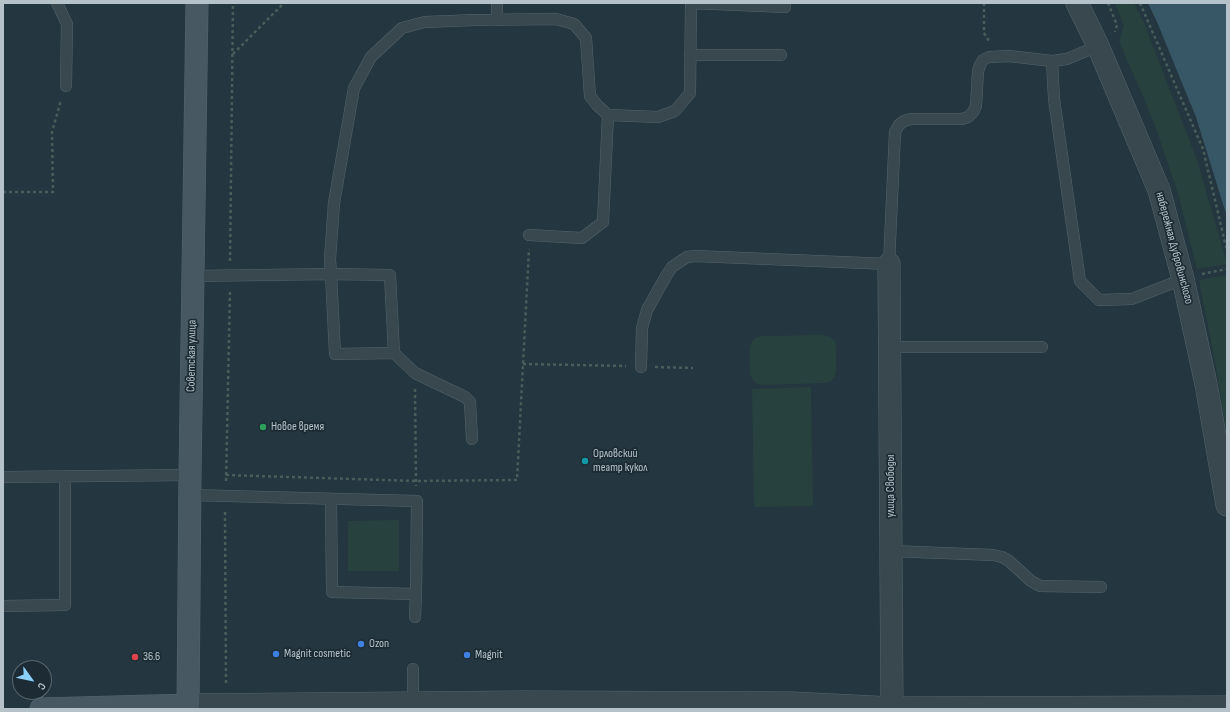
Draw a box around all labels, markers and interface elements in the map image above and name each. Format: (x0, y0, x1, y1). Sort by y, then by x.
street label: набережная Дубровинского (1152, 190, 1196, 306)
street label: Советская улица (184, 320, 200, 392)
place label: Новое время (271, 420, 324, 434)
marker: Новое время (258, 422, 268, 432)
place label: Орловский театр кукол (593, 447, 648, 475)
street label: улица Свободы (884, 455, 898, 517)
marker: Орловский театр кукол (580, 456, 590, 466)
place label: Ozon (369, 637, 389, 651)
marker: Ozon (356, 639, 366, 649)
place label: Magnit cosmetic (284, 647, 351, 661)
place label: Magnit (475, 648, 503, 662)
marker: Magnit cosmetic (271, 649, 281, 659)
place label: 36.6 (143, 650, 160, 664)
marker: Magnit (462, 650, 472, 660)
marker: 36.6 (130, 652, 140, 662)
north arrow (12, 660, 52, 700)
text: С (35, 680, 49, 692)

